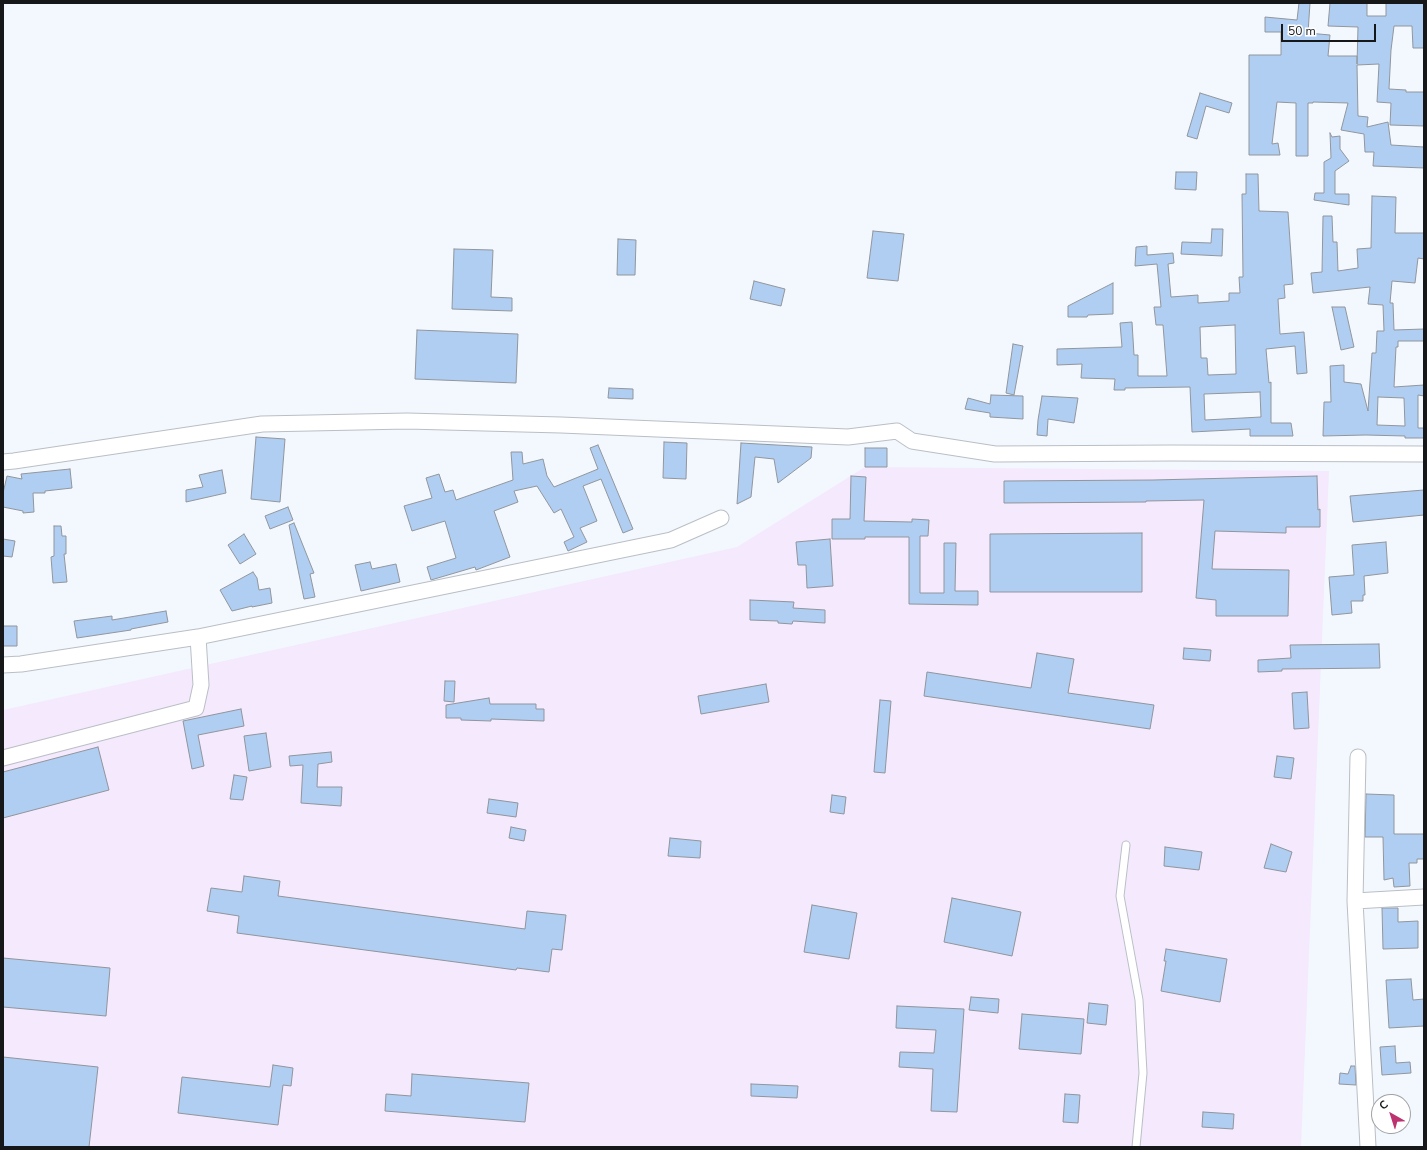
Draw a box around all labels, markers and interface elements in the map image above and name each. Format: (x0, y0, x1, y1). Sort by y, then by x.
scale bar (1283, 16, 1378, 42)
text: 50 m (1288, 23, 1316, 39)
north arrow (1371, 1094, 1411, 1134)
text: С (1376, 1097, 1391, 1113)

